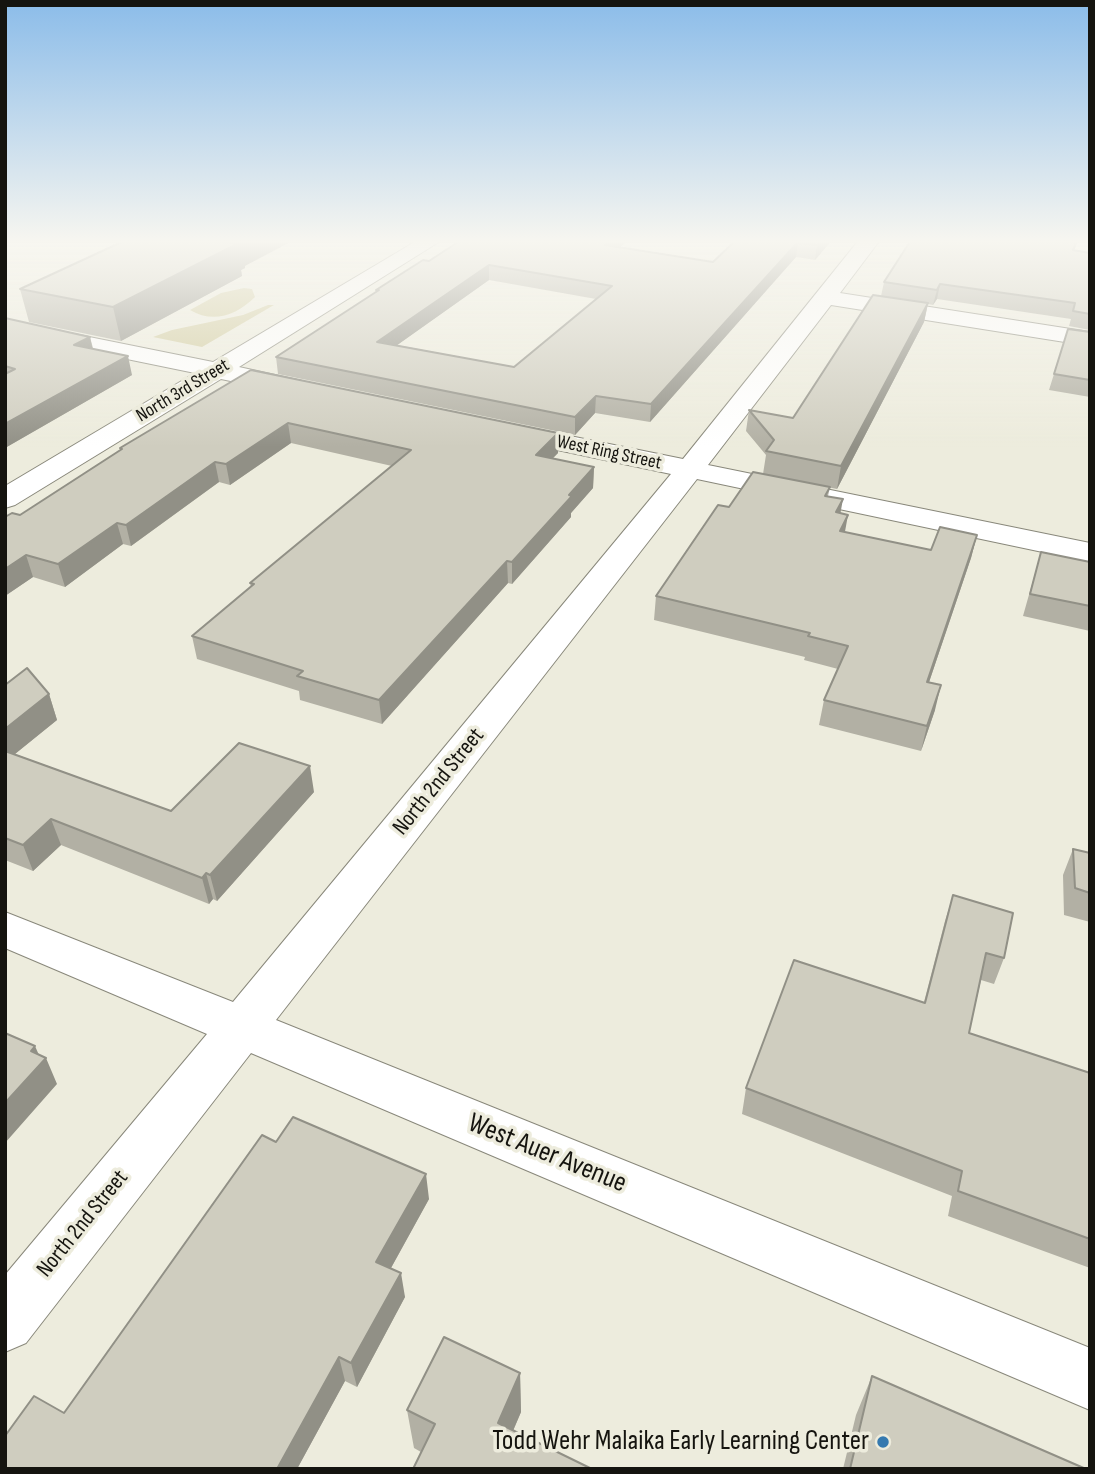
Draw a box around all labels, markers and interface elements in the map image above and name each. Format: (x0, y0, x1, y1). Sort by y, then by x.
street label: North 3rd Street (132, 354, 234, 428)
street label: West Ring Street (555, 431, 663, 475)
street label: North 2nd Street (387, 723, 491, 841)
street label: West Auer Avenue (463, 1107, 631, 1201)
street label: North 2nd Street (31, 1165, 135, 1283)
place label: Todd Wehr Malaika Early Learning Center (492, 1425, 869, 1459)
marker: Todd Wehr Malaika Early Learning Center (875, 1434, 891, 1450)

